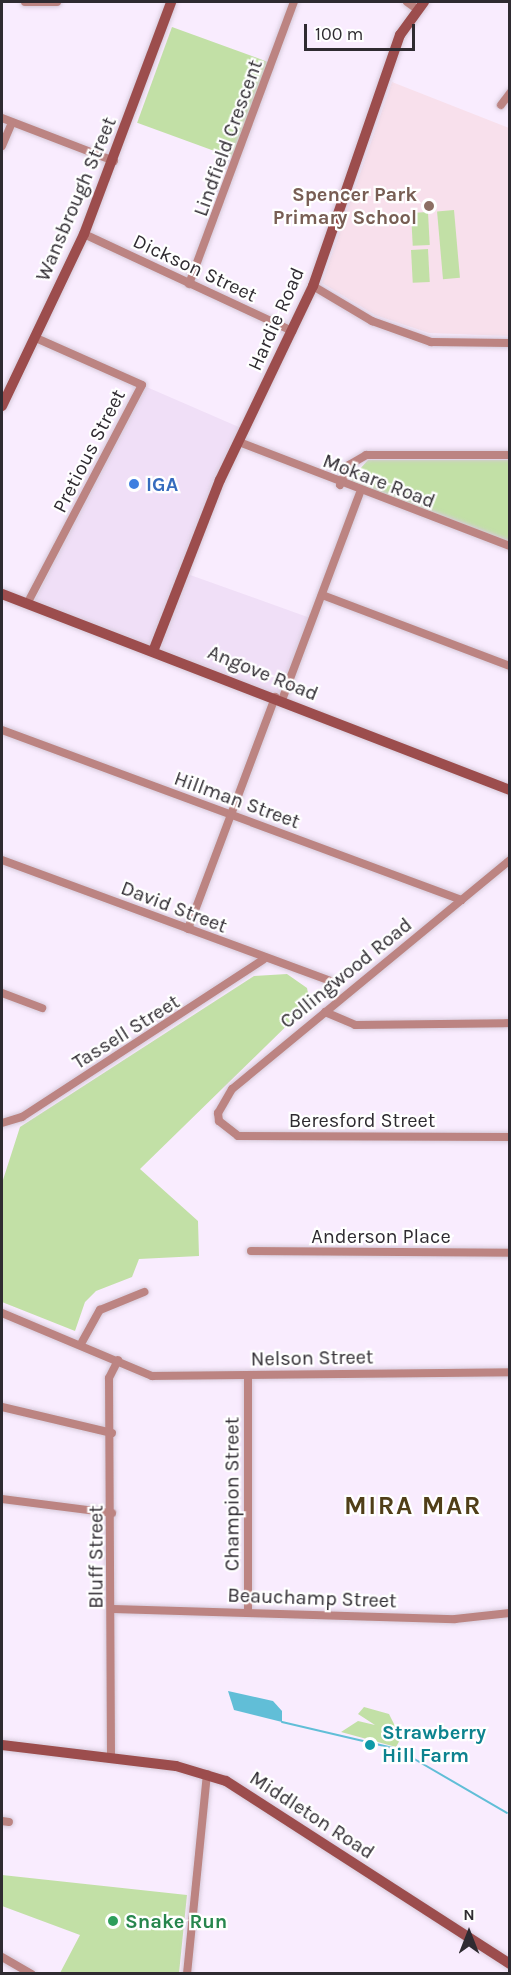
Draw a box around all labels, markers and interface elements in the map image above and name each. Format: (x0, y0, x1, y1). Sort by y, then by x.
scale bar (307, 12, 418, 50)
text: 100 m (315, 23, 363, 45)
street label: Lindfield Crescent (189, 56, 267, 220)
street label: Wansbrough Street (31, 113, 121, 285)
place label: Spencer Park Primary School (273, 183, 417, 230)
marker: Spencer Park Primary School (422, 199, 436, 213)
street label: Dickson Street (129, 229, 261, 307)
street label: Hardie Road (243, 264, 309, 374)
street label: Pretious Street (48, 385, 130, 517)
street label: Mokare Road (319, 449, 439, 513)
place label: IGA (146, 472, 178, 496)
marker: IGA (127, 477, 141, 491)
street label: Angove Road (204, 640, 322, 706)
street label: Hillman Street (171, 766, 303, 834)
street label: David Street (118, 876, 230, 938)
street label: Collingwood Road (275, 912, 417, 1034)
street label: Tassell Street (68, 990, 184, 1074)
street label: Beresford Street (289, 1108, 435, 1132)
street label: Anderson Place (311, 1224, 451, 1248)
street label: Nelson Street (250, 1345, 374, 1371)
street label: Champion Street (220, 1417, 244, 1571)
district label: MIRA MAR (344, 1490, 482, 1522)
street label: Bluff Street (84, 1505, 108, 1609)
street label: Beauchamp Street (227, 1583, 397, 1613)
place label: Strawberry Hill Farm (382, 1721, 486, 1768)
marker: Strawberry Hill Farm (363, 1738, 377, 1752)
street label: Middleton Road (245, 1766, 379, 1864)
north arrow (439, 1903, 499, 1963)
text: N (463, 1905, 475, 1924)
place label: Snake Run (125, 1909, 227, 1933)
marker: Snake Run (106, 1914, 120, 1928)

